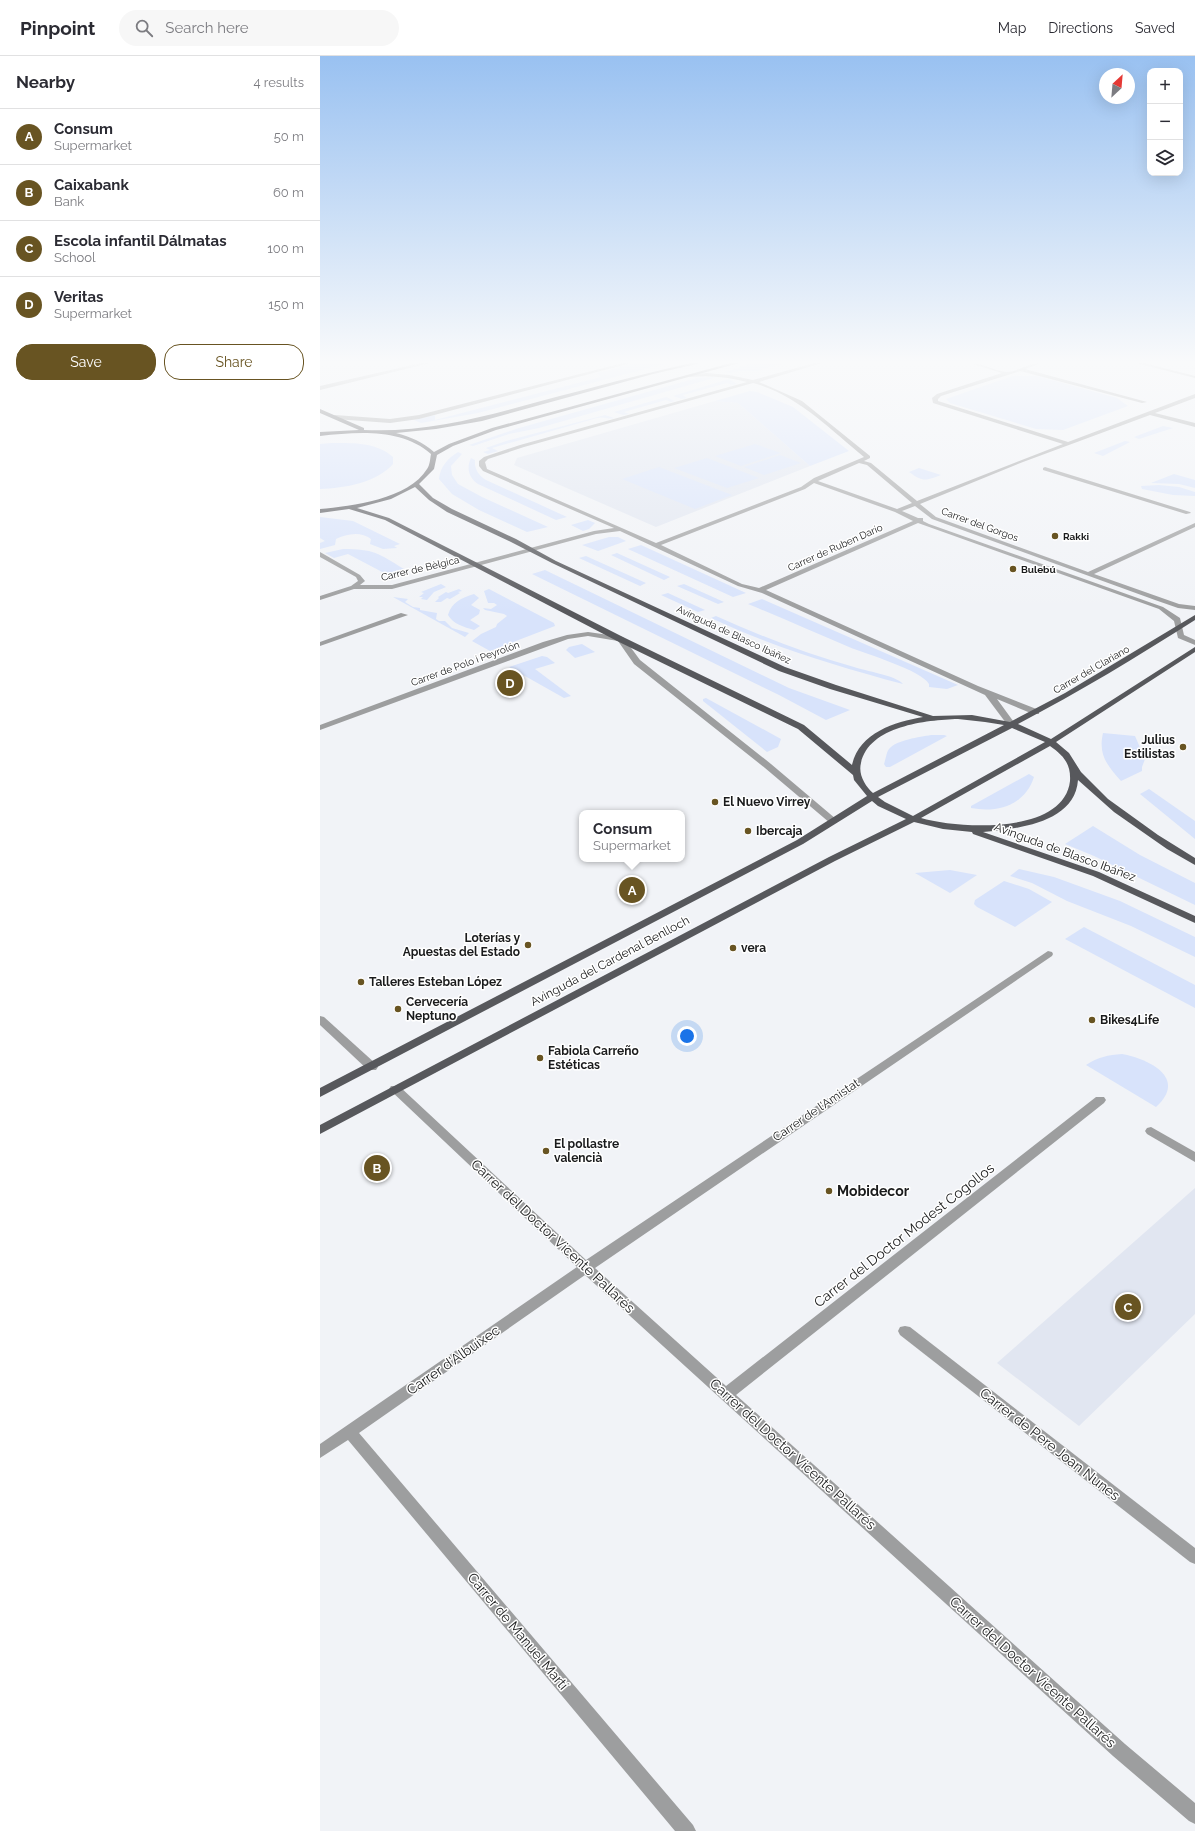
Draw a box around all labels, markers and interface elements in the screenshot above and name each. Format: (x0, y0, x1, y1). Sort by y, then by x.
search box (119, 10, 399, 46)
text: Pinpoint (20, 17, 95, 39)
icon: search (133, 17, 155, 39)
text: Search here (165, 19, 249, 37)
text: Map (998, 20, 1026, 36)
text: Directions (1048, 20, 1113, 36)
text: Saved (1135, 20, 1175, 36)
north arrow (1099, 68, 1135, 104)
map controls (1147, 68, 1183, 176)
button: + (1147, 68, 1183, 104)
text: Nearby (16, 72, 75, 92)
text: 4 results (253, 75, 304, 90)
button: − (1147, 104, 1183, 140)
text: Consum (54, 120, 113, 138)
text: A (25, 129, 33, 144)
text: 50 m (274, 129, 304, 144)
text: Supermarket (54, 138, 132, 153)
button: layers (1147, 140, 1183, 176)
text: Caixabank (54, 176, 129, 194)
text: B (25, 185, 33, 200)
text: 60 m (273, 185, 304, 200)
text: Bank (54, 194, 84, 209)
text: Escola infantil Dálmatas (54, 232, 227, 250)
text: C (25, 241, 33, 256)
text: 100 m (267, 241, 304, 256)
text: School (54, 250, 96, 265)
text: Veritas (54, 288, 104, 306)
text: D (24, 297, 34, 312)
text: 150 m (268, 297, 304, 312)
text: Supermarket (54, 306, 132, 321)
button: Save (16, 344, 156, 380)
button: Share (164, 344, 304, 380)
street label: Carrer del Gorgos (940, 505, 1020, 544)
street label: Carrer de Ruben Darío (786, 522, 884, 573)
marker: Rakki (1050, 531, 1060, 541)
place label: Rakki (1063, 531, 1089, 542)
street label: Carrer de Bèlgica (380, 554, 460, 583)
marker: Bulebú (1008, 564, 1018, 574)
place label: Bulebú (1021, 564, 1056, 575)
street label: Avinguda de Blasco Ibáñez (675, 603, 793, 666)
street label: Carrer de Polo i Peyrolón (409, 639, 521, 688)
street label: Carrer del Clariano (1051, 643, 1131, 696)
pin: D (497, 668, 523, 698)
place label: Julius Estilistas (1124, 733, 1175, 761)
marker: Julius Estilistas (1178, 742, 1188, 752)
place label: El Nuevo Virrey (723, 795, 811, 809)
marker: El Nuevo Virrey (710, 797, 720, 807)
popup (579, 810, 685, 862)
text: Consum (593, 820, 652, 838)
street label: Avinguda de Blasco Ibáñez (992, 820, 1138, 884)
place label: Ibercaja (756, 824, 803, 838)
marker: Ibercaja (743, 826, 753, 836)
text: Supermarket (593, 838, 671, 853)
pin: A (619, 875, 645, 905)
street label: Avinguda del Cardenal Benlloch (528, 913, 692, 1009)
place label: Loterías y Apuestas del Estado (403, 931, 520, 959)
marker: Loterías y Apuestas del Estado (523, 940, 533, 950)
place label: vera (741, 941, 766, 955)
marker: vera (728, 943, 738, 953)
place label: Talleres Esteban López (369, 975, 502, 989)
marker: Talleres Esteban López (356, 977, 366, 987)
place label: Cervecería Neptuno (406, 995, 468, 1023)
marker: Cervecería Neptuno (393, 1004, 403, 1014)
place label: Bikes4Life (1100, 1013, 1159, 1027)
marker: Bikes4Life (1087, 1015, 1097, 1025)
your location (677, 1026, 697, 1046)
place label: Fabiola Carreño Estéticas (548, 1044, 639, 1072)
marker: Fabiola Carreño Estéticas (535, 1053, 545, 1063)
street label: Carrer de l'Amistat (770, 1076, 862, 1144)
place label: El pollastre valencià (554, 1137, 619, 1165)
marker: El pollastre valencià (541, 1146, 551, 1156)
pin: B (364, 1153, 390, 1183)
street label: Carrer del Doctor Vicente Pallarés (468, 1156, 638, 1316)
street label: Carrer del Doctor Modest Cogollos (811, 1160, 997, 1310)
place label: Mobidecor (837, 1183, 910, 1199)
marker: Mobidecor (824, 1186, 834, 1196)
pin: C (1115, 1292, 1141, 1322)
street label: Carrer d'Albuixec (403, 1322, 503, 1398)
street label: Carrer del Doctor Vicente Pallarés (707, 1375, 879, 1533)
street label: Carrer de Pere Joan Nunes (977, 1384, 1123, 1504)
street label: Carrer de Manuel Martí (464, 1569, 572, 1693)
street label: Carrer del Doctor Vicente Pallarés (947, 1593, 1119, 1751)

